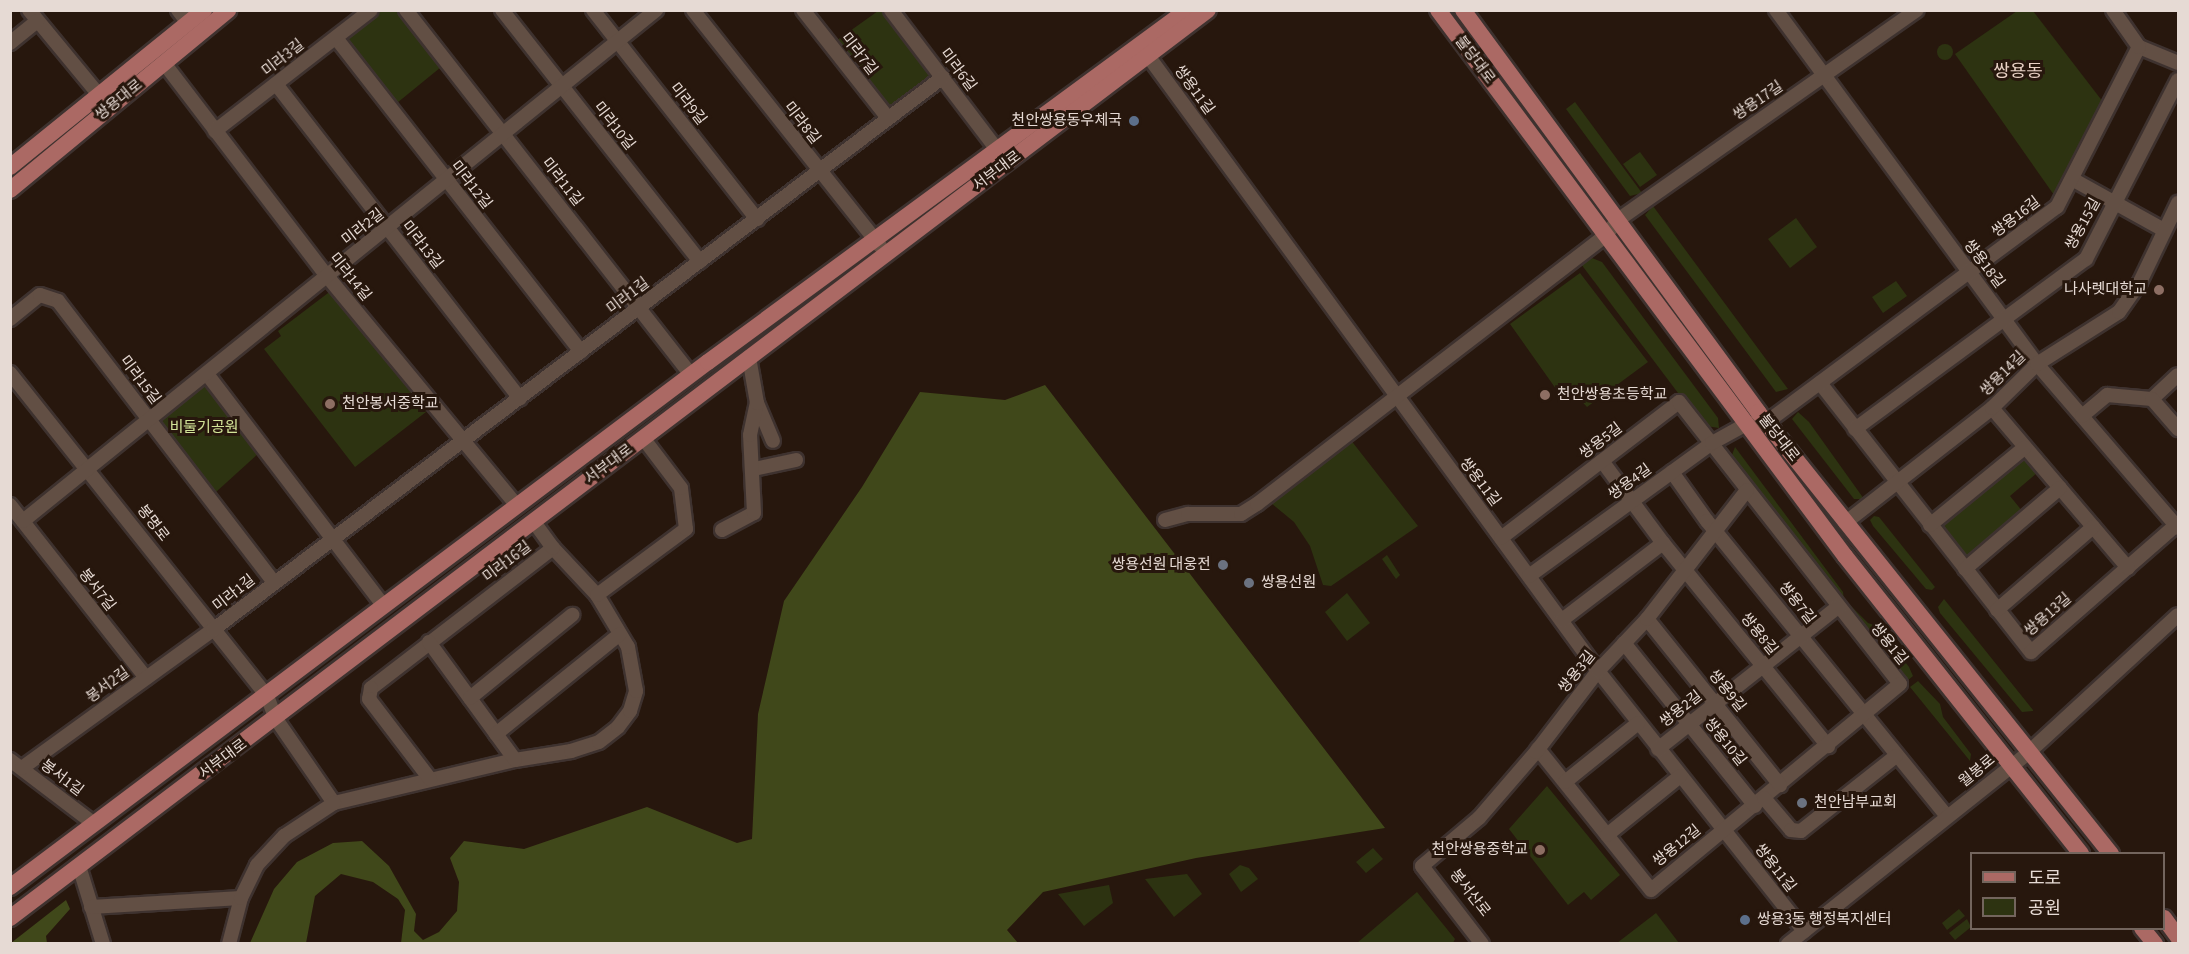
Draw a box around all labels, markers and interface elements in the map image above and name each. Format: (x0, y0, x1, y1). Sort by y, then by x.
street label: 미라7길 (837, 29, 881, 79)
street label: 불당대로 (1451, 33, 1499, 87)
street label: 미라3길 (258, 36, 308, 80)
street label: 미라6길 (936, 45, 980, 95)
district label: 쌍용동 (1993, 61, 2043, 83)
street label: 쌍용11길 (1170, 62, 1218, 118)
street label: 쌍용대로 (92, 76, 146, 124)
street label: 쌍용17길 (1730, 78, 1786, 124)
street label: 미라9길 (666, 79, 710, 129)
street label: 미라10길 (590, 98, 638, 154)
street label: 미라8길 (780, 98, 824, 148)
place label: 천안쌍용동우체국 (1012, 112, 1122, 130)
marker: 천안쌍용동우체국 (1127, 114, 1141, 128)
street label: 서부대로 (970, 147, 1024, 195)
street label: 미라11길 (538, 154, 586, 210)
street label: 미라12길 (447, 157, 495, 213)
street label: 쌍용16길 (1988, 193, 2044, 241)
street label: 쌍용15길 (2061, 195, 2105, 253)
street label: 미라2길 (338, 205, 388, 249)
street label: 미라13길 (398, 217, 446, 273)
street label: 쌍용18길 (1960, 236, 2008, 292)
street label: 미라14길 (325, 249, 375, 305)
street label: 미라1길 (603, 274, 653, 318)
place label: 나사렛대학교 (2064, 281, 2147, 299)
marker: 나사렛대학교 (2152, 283, 2166, 297)
street label: 쌍용14길 (1976, 348, 2030, 400)
street label: 미라15길 (116, 352, 164, 408)
place label: 천안쌍용초등학교 (1557, 386, 1667, 404)
marker: 천안쌍용초등학교 (1538, 388, 1552, 402)
place label: 천안봉서중학교 (342, 395, 439, 413)
marker: 천안봉서중학교 (323, 397, 337, 411)
street label: 불당대로 (1755, 411, 1803, 465)
park label: 비둘기공원 (170, 419, 238, 437)
street label: 쌍용5길 (1576, 419, 1626, 463)
street label: 서부대로 (582, 440, 636, 488)
street label: 쌍용11길 (1456, 454, 1504, 510)
street label: 쌍용4길 (1605, 460, 1655, 504)
street label: 봉명로 (133, 501, 173, 545)
street label: 미라16길 (479, 538, 535, 586)
place label: 쌍용선원 대웅전 (1111, 556, 1211, 574)
marker: 쌍용선원 대웅전 (1216, 558, 1230, 572)
street label: 봉서7길 (75, 565, 119, 615)
street label: 미라1길 (209, 571, 259, 615)
place label: 쌍용선원 (1261, 574, 1316, 592)
marker: 쌍용선원 (1242, 576, 1256, 590)
street label: 쌍용7길 (1775, 578, 1819, 628)
street label: 쌍용13길 (2021, 590, 2075, 640)
street label: 쌍용8길 (1737, 609, 1781, 659)
street label: 쌍용1길 (1867, 619, 1911, 669)
street label: 쌍용3길 (1555, 647, 1599, 697)
street label: 봉서2길 (83, 663, 133, 707)
street label: 쌍용9길 (1705, 666, 1749, 716)
street label: 쌍용2길 (1656, 687, 1706, 731)
street label: 쌍용10길 (1700, 714, 1750, 770)
street label: 서부대로 (196, 735, 250, 783)
street label: 월봉로 (1955, 751, 1999, 791)
street label: 봉서1길 (37, 756, 87, 800)
place label: 천안남부교회 (1814, 794, 1897, 812)
marker: 천안남부교회 (1795, 796, 1809, 810)
street label: 쌍용12길 (1649, 821, 1705, 871)
street label: 쌍용11길 (1751, 840, 1799, 896)
place label: 천안쌍용중학교 (1431, 841, 1528, 859)
marker: 천안쌍용중학교 (1533, 843, 1547, 857)
legend (1970, 852, 2165, 930)
street label: 봉서산로 (1446, 866, 1494, 920)
text: 도로 (2028, 866, 2061, 891)
text: 공원 (2028, 896, 2061, 921)
place label: 쌍용3동 행정복지센터 (1757, 911, 1892, 929)
marker: 쌍용3동 행정복지센터 (1738, 913, 1752, 927)

